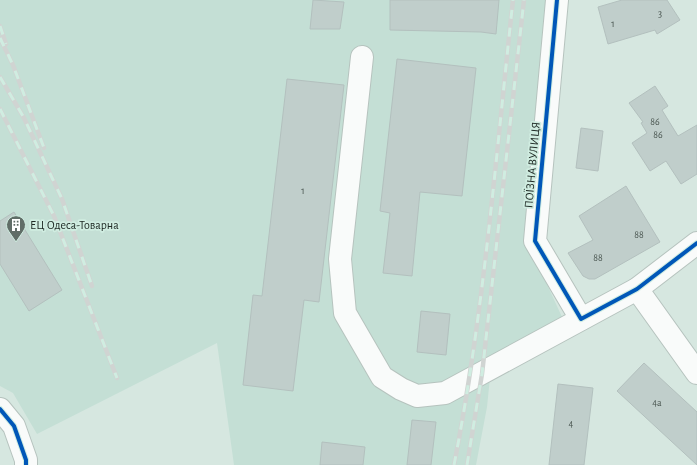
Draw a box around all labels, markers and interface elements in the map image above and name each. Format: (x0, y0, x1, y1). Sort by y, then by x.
house number: 3 (658, 9, 662, 19)
house number: 1 (611, 19, 615, 29)
house number: 86 (650, 117, 660, 127)
street label: ПОЇЗНА ВУЛИЦЯ (521, 121, 542, 209)
house number: 86 (653, 130, 663, 140)
house number: 1 (301, 186, 305, 196)
building icon: ЕЦ Одеса-Товарна (5, 214, 27, 242)
place label: ЕЦ Одеса-Товарна (30, 219, 119, 231)
house number: 88 (634, 230, 644, 240)
house number: 88 (593, 253, 603, 263)
house number: 4а (652, 398, 662, 408)
house number: 4 (569, 419, 574, 429)

